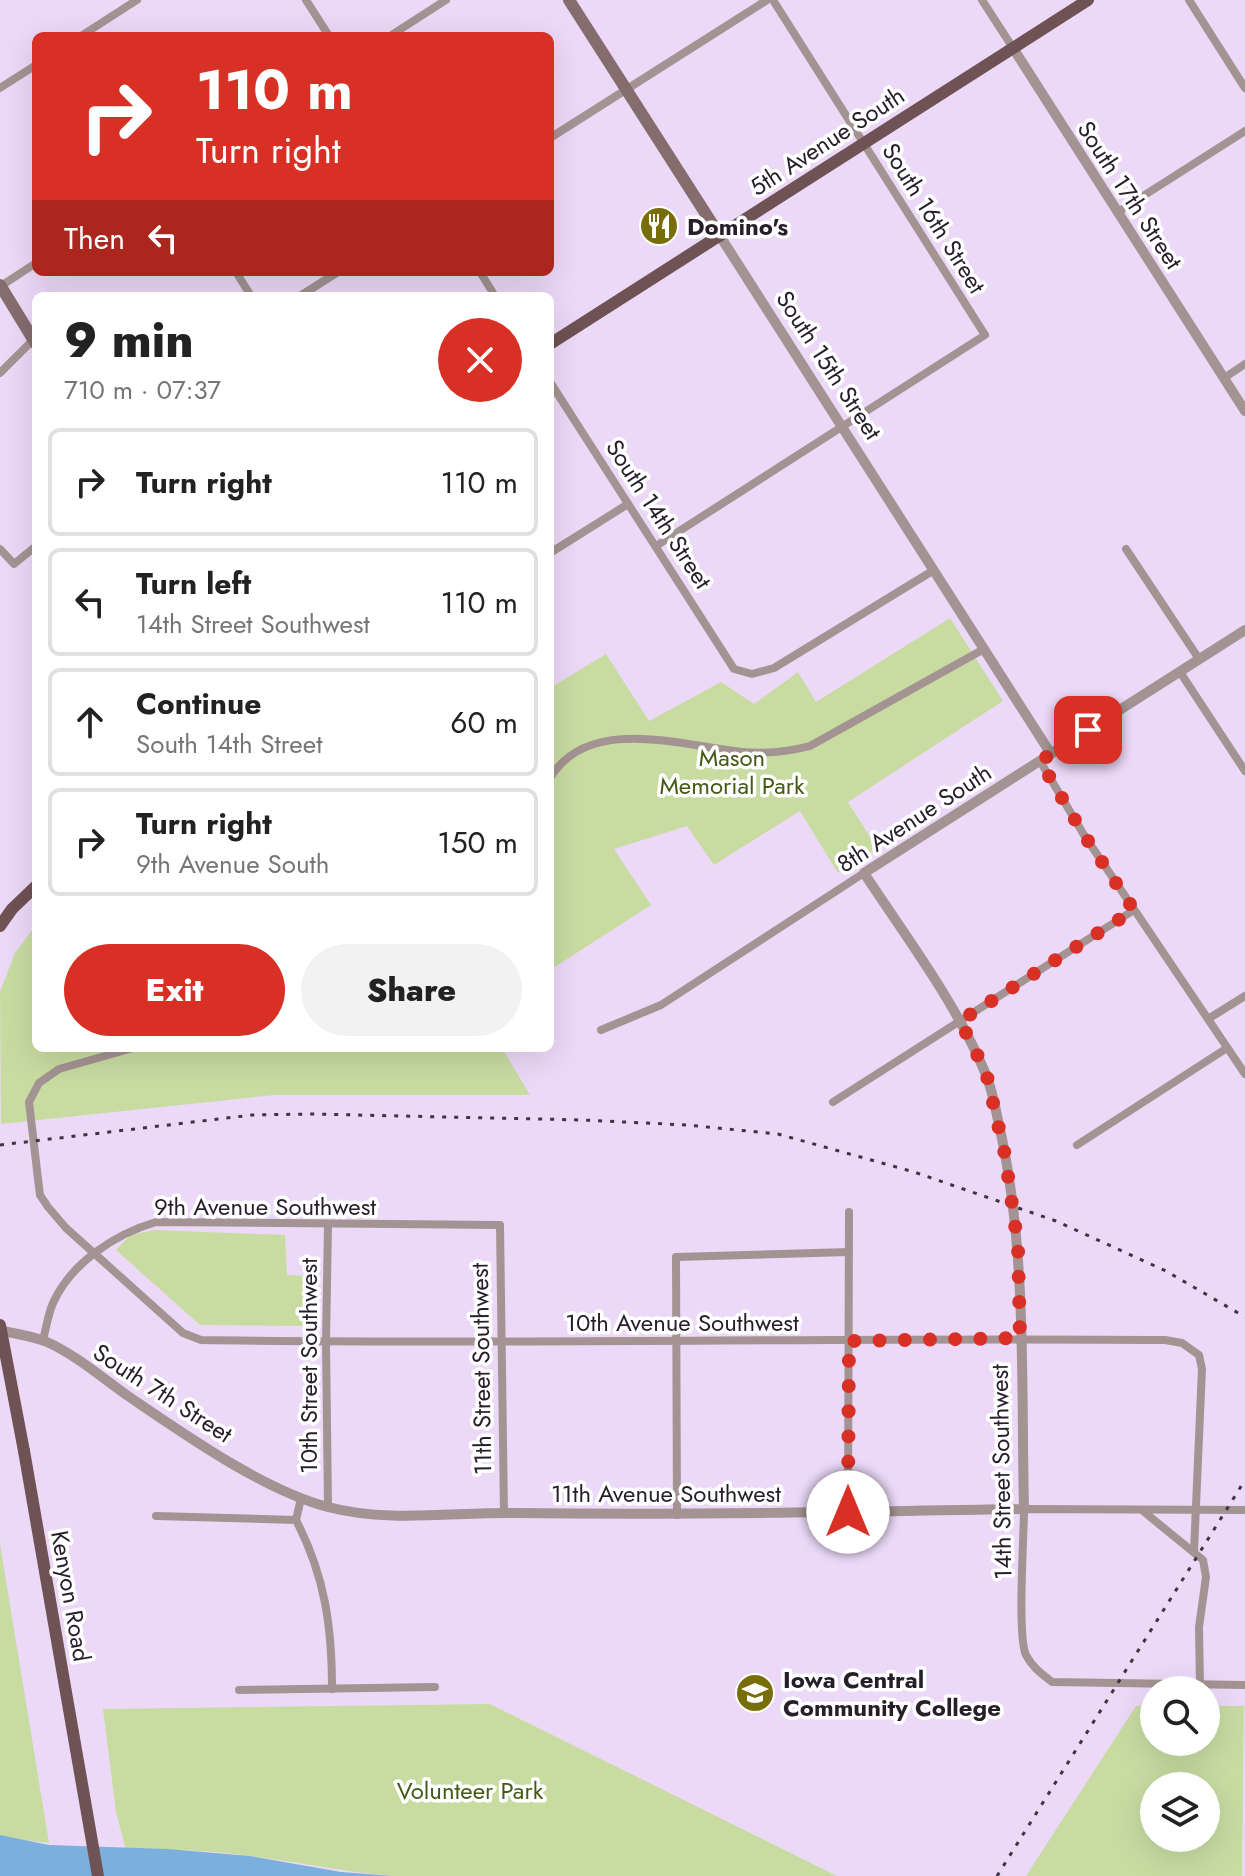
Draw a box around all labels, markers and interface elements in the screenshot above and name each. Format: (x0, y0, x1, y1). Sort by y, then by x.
text: 110 m (196, 49, 353, 130)
icon: right (64, 64, 168, 168)
street label: 5th Avenue South (743, 78, 911, 204)
street label: South 17th Street (1069, 114, 1191, 276)
text: Turn right (196, 124, 341, 176)
street label: South 16th Street (874, 136, 995, 300)
restaurant icon: Domino's (638, 205, 680, 247)
place label: Domino's (687, 209, 788, 244)
icon: left (141, 216, 185, 260)
text: Then (64, 217, 125, 260)
street label: South 15th Street (768, 284, 891, 447)
text: 9 min (64, 306, 194, 375)
button: close (438, 318, 522, 402)
text: 710 m · 07:37 (64, 371, 221, 409)
street label: South 14th Street (597, 432, 721, 596)
icon: right (68, 460, 112, 504)
text: Turn right (136, 461, 272, 504)
text: 110 m (441, 461, 518, 504)
text: Turn left (136, 562, 251, 605)
icon: left (68, 580, 112, 624)
text: 110 m (441, 581, 518, 624)
text: 14th Street Southwest (136, 605, 370, 643)
text: Continue (136, 682, 262, 725)
pin (1054, 696, 1122, 764)
icon: ahead (68, 700, 112, 744)
text: 60 m (450, 701, 518, 744)
icon: arrive (1066, 708, 1110, 752)
text: South 14th Street (136, 725, 322, 763)
park label: Mason Memorial Park (659, 740, 805, 803)
street label: 8th Avenue South (830, 755, 998, 881)
text: Turn right (136, 802, 272, 845)
icon: right (68, 820, 112, 864)
text: 150 m (437, 821, 518, 864)
text: 9th Avenue South (136, 845, 329, 883)
button: Exit (64, 944, 285, 1036)
button: Share (301, 944, 522, 1036)
street label: 9th Avenue Southwest (154, 1189, 376, 1224)
street label: 10th Street Southwest (291, 1258, 326, 1474)
street label: 11th Street Southwest (462, 1262, 500, 1476)
street label: 10th Avenue Southwest (565, 1305, 799, 1340)
street label: South 7th Street (86, 1335, 240, 1451)
street label: 14th Street Southwest (982, 1364, 1020, 1580)
position arrow (806, 1470, 890, 1554)
street label: 11th Avenue Southwest (551, 1476, 781, 1511)
street label: Kenyon Road (42, 1528, 100, 1664)
place label: Iowa Central Community College (783, 1662, 1001, 1725)
school or university icon: Iowa Central Community College (734, 1672, 776, 1714)
map controls (1140, 1676, 1220, 1852)
button: search (1140, 1676, 1220, 1756)
button: layers (1140, 1772, 1220, 1852)
park label: Volunteer Park (397, 1773, 544, 1808)

